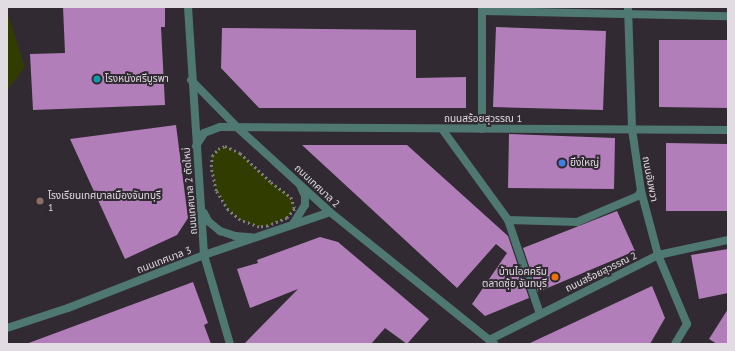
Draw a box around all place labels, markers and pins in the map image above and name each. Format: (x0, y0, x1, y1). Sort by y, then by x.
place label: โรงหนังศรีบูรพา (105, 73, 169, 85)
marker: โรงหนังศรีบูรพา (92, 74, 102, 84)
place label: ยิ่งใหญ่ (570, 157, 599, 169)
marker: ยิ่งใหญ่ (557, 158, 567, 168)
place label: โรงเรียนเทศบาลเมืองจันทบุรี 1 (48, 189, 161, 212)
marker: โรงเรียนเทศบาลเมืองจันทบุรี 1 (35, 196, 45, 206)
place label: บ้านไอศครีม ตลาดซุ้ย จันทบุรี (482, 265, 547, 288)
marker: บ้านไอศครีม ตลาดซุ้ย จันทบุรี (550, 272, 560, 282)

